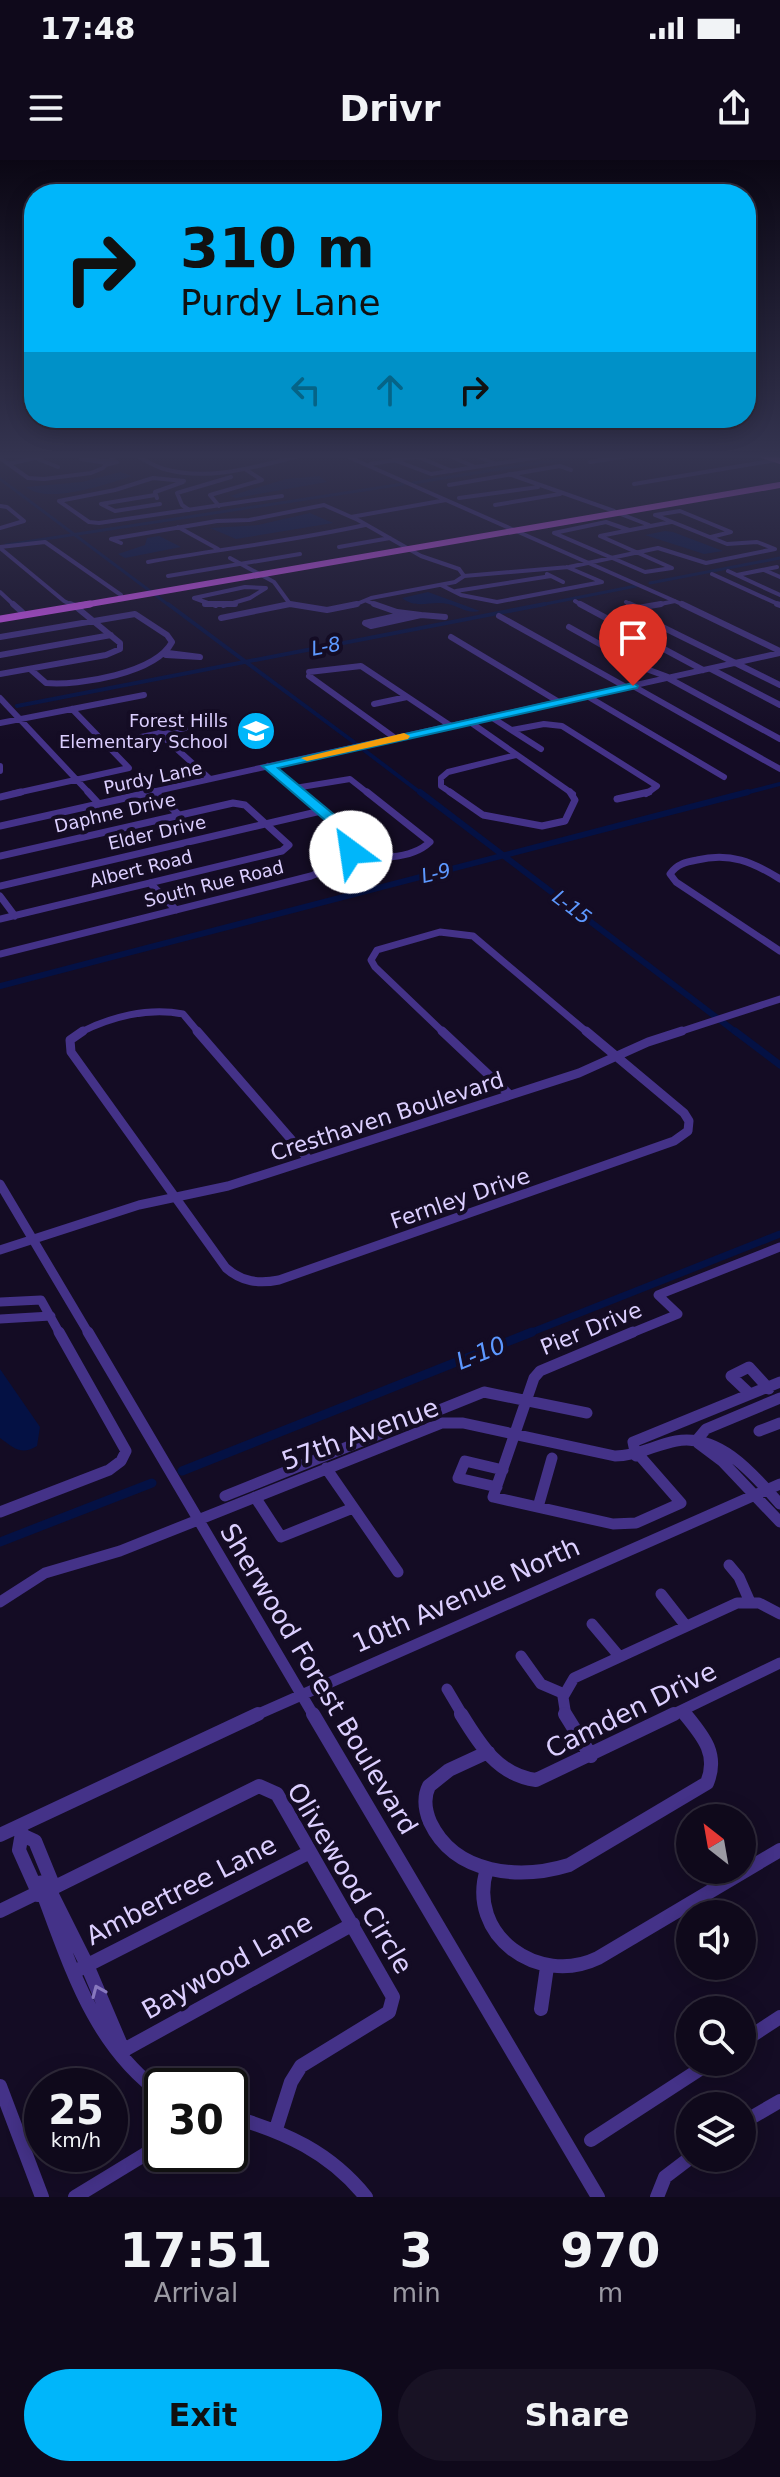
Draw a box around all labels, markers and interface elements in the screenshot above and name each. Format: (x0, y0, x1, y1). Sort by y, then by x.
text: 17:48 (40, 11, 136, 46)
icon: menu (24, 86, 68, 130)
icon: share (712, 86, 756, 130)
text: Drivr (339, 88, 441, 129)
text: 310 m (180, 215, 375, 280)
icon: right (48, 216, 152, 320)
text: Purdy Lane (180, 282, 381, 323)
icon: left (284, 368, 328, 412)
icon: ahead (368, 368, 412, 412)
icon: right (452, 368, 496, 412)
pin (599, 604, 667, 686)
icon: arrive (611, 616, 655, 660)
water label: L-8 (309, 631, 343, 661)
place label: Forest Hills Elementary School (59, 710, 228, 752)
school or university icon: Forest Hills Elementary School (235, 710, 277, 752)
street label: Purdy Lane (102, 757, 204, 798)
street label: Daphne Drive (52, 788, 178, 837)
position arrow (309, 810, 393, 894)
street label: Elder Drive (106, 811, 208, 854)
street label: Albert Road (87, 846, 194, 891)
street label: South Rue Road (142, 856, 286, 911)
water label: L-9 (419, 858, 453, 888)
water label: L-15 (548, 885, 596, 929)
street label: Cresthaven Boulevard (267, 1067, 507, 1166)
street label: Fernley Drive (387, 1163, 533, 1234)
street label: Pier Drive (537, 1297, 646, 1360)
water label: L-10 (452, 1331, 510, 1375)
street label: 57th Avenue (278, 1392, 442, 1476)
street label: Sherwood Forest Boulevard (214, 1518, 424, 1840)
street label: 10th Avenue North (348, 1531, 584, 1659)
street label: Camden Drive (541, 1656, 721, 1764)
street label: Olivewood Circle (281, 1777, 419, 1979)
north arrow (676, 1804, 756, 1884)
map controls (676, 1804, 756, 2172)
street label: Ambertree Lane (81, 1829, 281, 1951)
button: sound (676, 1900, 756, 1980)
street label: Baywood Lane (137, 1907, 317, 2025)
one-way arrow (92, 1985, 108, 1999)
button: search (676, 1996, 756, 2076)
speed limit sign: 30 (144, 2068, 248, 2172)
text: 25 (48, 2087, 104, 2133)
button: layers (676, 2092, 756, 2172)
text: km/h (51, 2128, 101, 2152)
text: 17:51 (119, 2222, 272, 2278)
text: 3 (400, 2222, 433, 2278)
text: 970 (560, 2222, 660, 2278)
text: Arrival (154, 2278, 238, 2308)
text: min (392, 2278, 441, 2308)
text: m (598, 2278, 623, 2308)
button: Exit (24, 2369, 382, 2461)
button: Share (398, 2369, 756, 2461)

